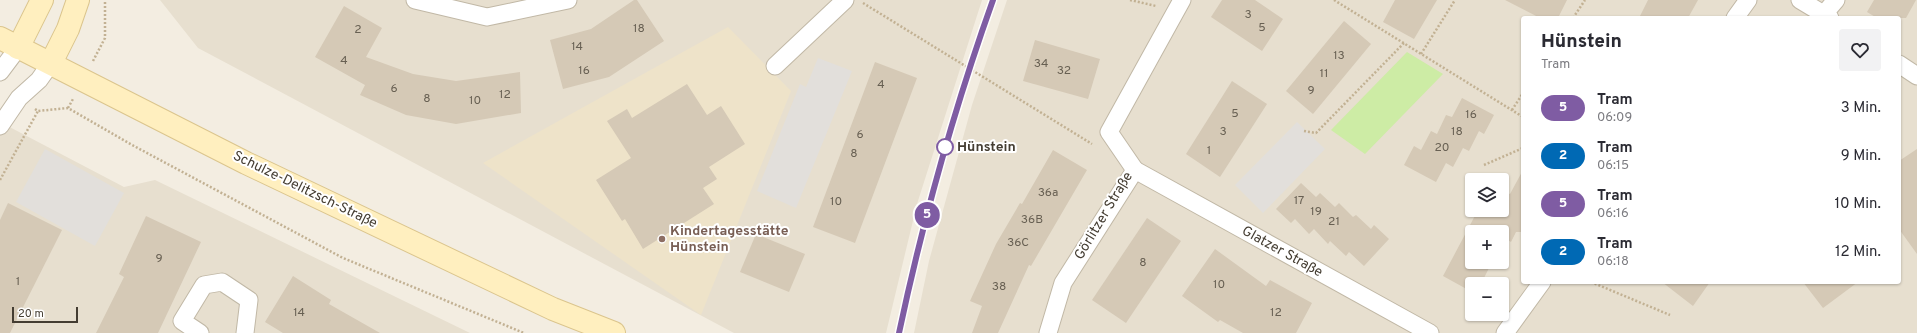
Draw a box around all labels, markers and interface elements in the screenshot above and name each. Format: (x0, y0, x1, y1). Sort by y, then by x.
house number: 3 (1244, 7, 1252, 23)
house number: 5 (1258, 20, 1266, 36)
house number: 18 (633, 21, 645, 37)
house number: 2 (354, 22, 362, 38)
button: heart (1839, 29, 1881, 71)
text: Hünstein (1541, 30, 1622, 54)
house number: 14 (571, 39, 583, 55)
house number: 13 (1333, 48, 1345, 64)
house number: 4 (340, 53, 348, 69)
house number: 34 (1034, 56, 1048, 72)
text: Tram (1541, 57, 1570, 73)
house number: 16 (578, 63, 590, 79)
house number: 32 (1057, 63, 1071, 79)
house number: 11 (1320, 66, 1328, 82)
house number: 4 (877, 77, 885, 93)
house number: 6 (390, 81, 398, 97)
house number: 9 (1307, 83, 1315, 99)
house number: 12 (499, 87, 511, 103)
house number: 8 (423, 91, 431, 107)
text: Tram (1597, 91, 1633, 110)
house number: 10 (469, 93, 481, 109)
text: 5 (1559, 99, 1567, 116)
text: 3 Min. (1841, 99, 1881, 118)
house number: 5 (1231, 106, 1239, 122)
house number: 16 (1465, 107, 1477, 123)
text: 06:09 (1597, 110, 1632, 126)
house number: 3 (1219, 124, 1227, 140)
house number: 18 (1451, 124, 1463, 140)
house number: 6 (856, 127, 864, 143)
marker: Hünstein (936, 138, 954, 156)
place label: Hünstein (957, 139, 1016, 156)
text: Tram (1597, 139, 1633, 158)
house number: 20 (1434, 140, 1450, 156)
house number: 1 (1207, 143, 1211, 159)
house number: 8 (850, 146, 858, 162)
text: 2 (1559, 147, 1567, 164)
text: 9 Min. (1841, 147, 1881, 166)
street label: Schulze-Delitzsch-Straße (230, 148, 380, 232)
text: 06:15 (1597, 158, 1629, 174)
street label: Görlitzer Straße (1071, 169, 1137, 263)
map controls (1465, 173, 1509, 321)
button: layers (1465, 173, 1509, 217)
house number: 36a (1038, 185, 1058, 201)
text: Tram (1597, 187, 1633, 206)
house number: 17 (1294, 193, 1304, 209)
house number: 10 (830, 194, 842, 210)
text: 5 (1559, 195, 1567, 212)
text: 10 Min. (1834, 195, 1881, 214)
line badge: 5 (914, 202, 940, 228)
house number: 19 (1310, 204, 1322, 220)
text: 5 (923, 206, 931, 223)
text: 06:16 (1597, 206, 1629, 222)
house number: 36B (1021, 212, 1043, 228)
house number: 21 (1328, 214, 1340, 230)
place label: Kindertagesstätte Hünstein (670, 223, 789, 256)
street label: Glatzer Straße (1239, 223, 1325, 281)
button: + (1465, 225, 1509, 269)
marker: Kindertagesstätte Hünstein (657, 234, 667, 244)
house number: 36C (1007, 235, 1029, 251)
text: Tram (1597, 235, 1633, 254)
text: 2 (1559, 243, 1567, 260)
text: 12 Min. (1835, 243, 1881, 262)
house number: 9 (155, 251, 163, 267)
text: 06:18 (1597, 254, 1629, 270)
house number: 8 (1139, 255, 1147, 271)
house number: 1 (16, 274, 20, 290)
house number: 10 (1213, 277, 1225, 293)
button: − (1465, 277, 1509, 321)
house number: 38 (992, 279, 1006, 295)
scale bar (12, 305, 78, 324)
house number: 14 (293, 305, 305, 321)
house number: 12 (1270, 305, 1282, 321)
text: 20 m (18, 307, 44, 321)

